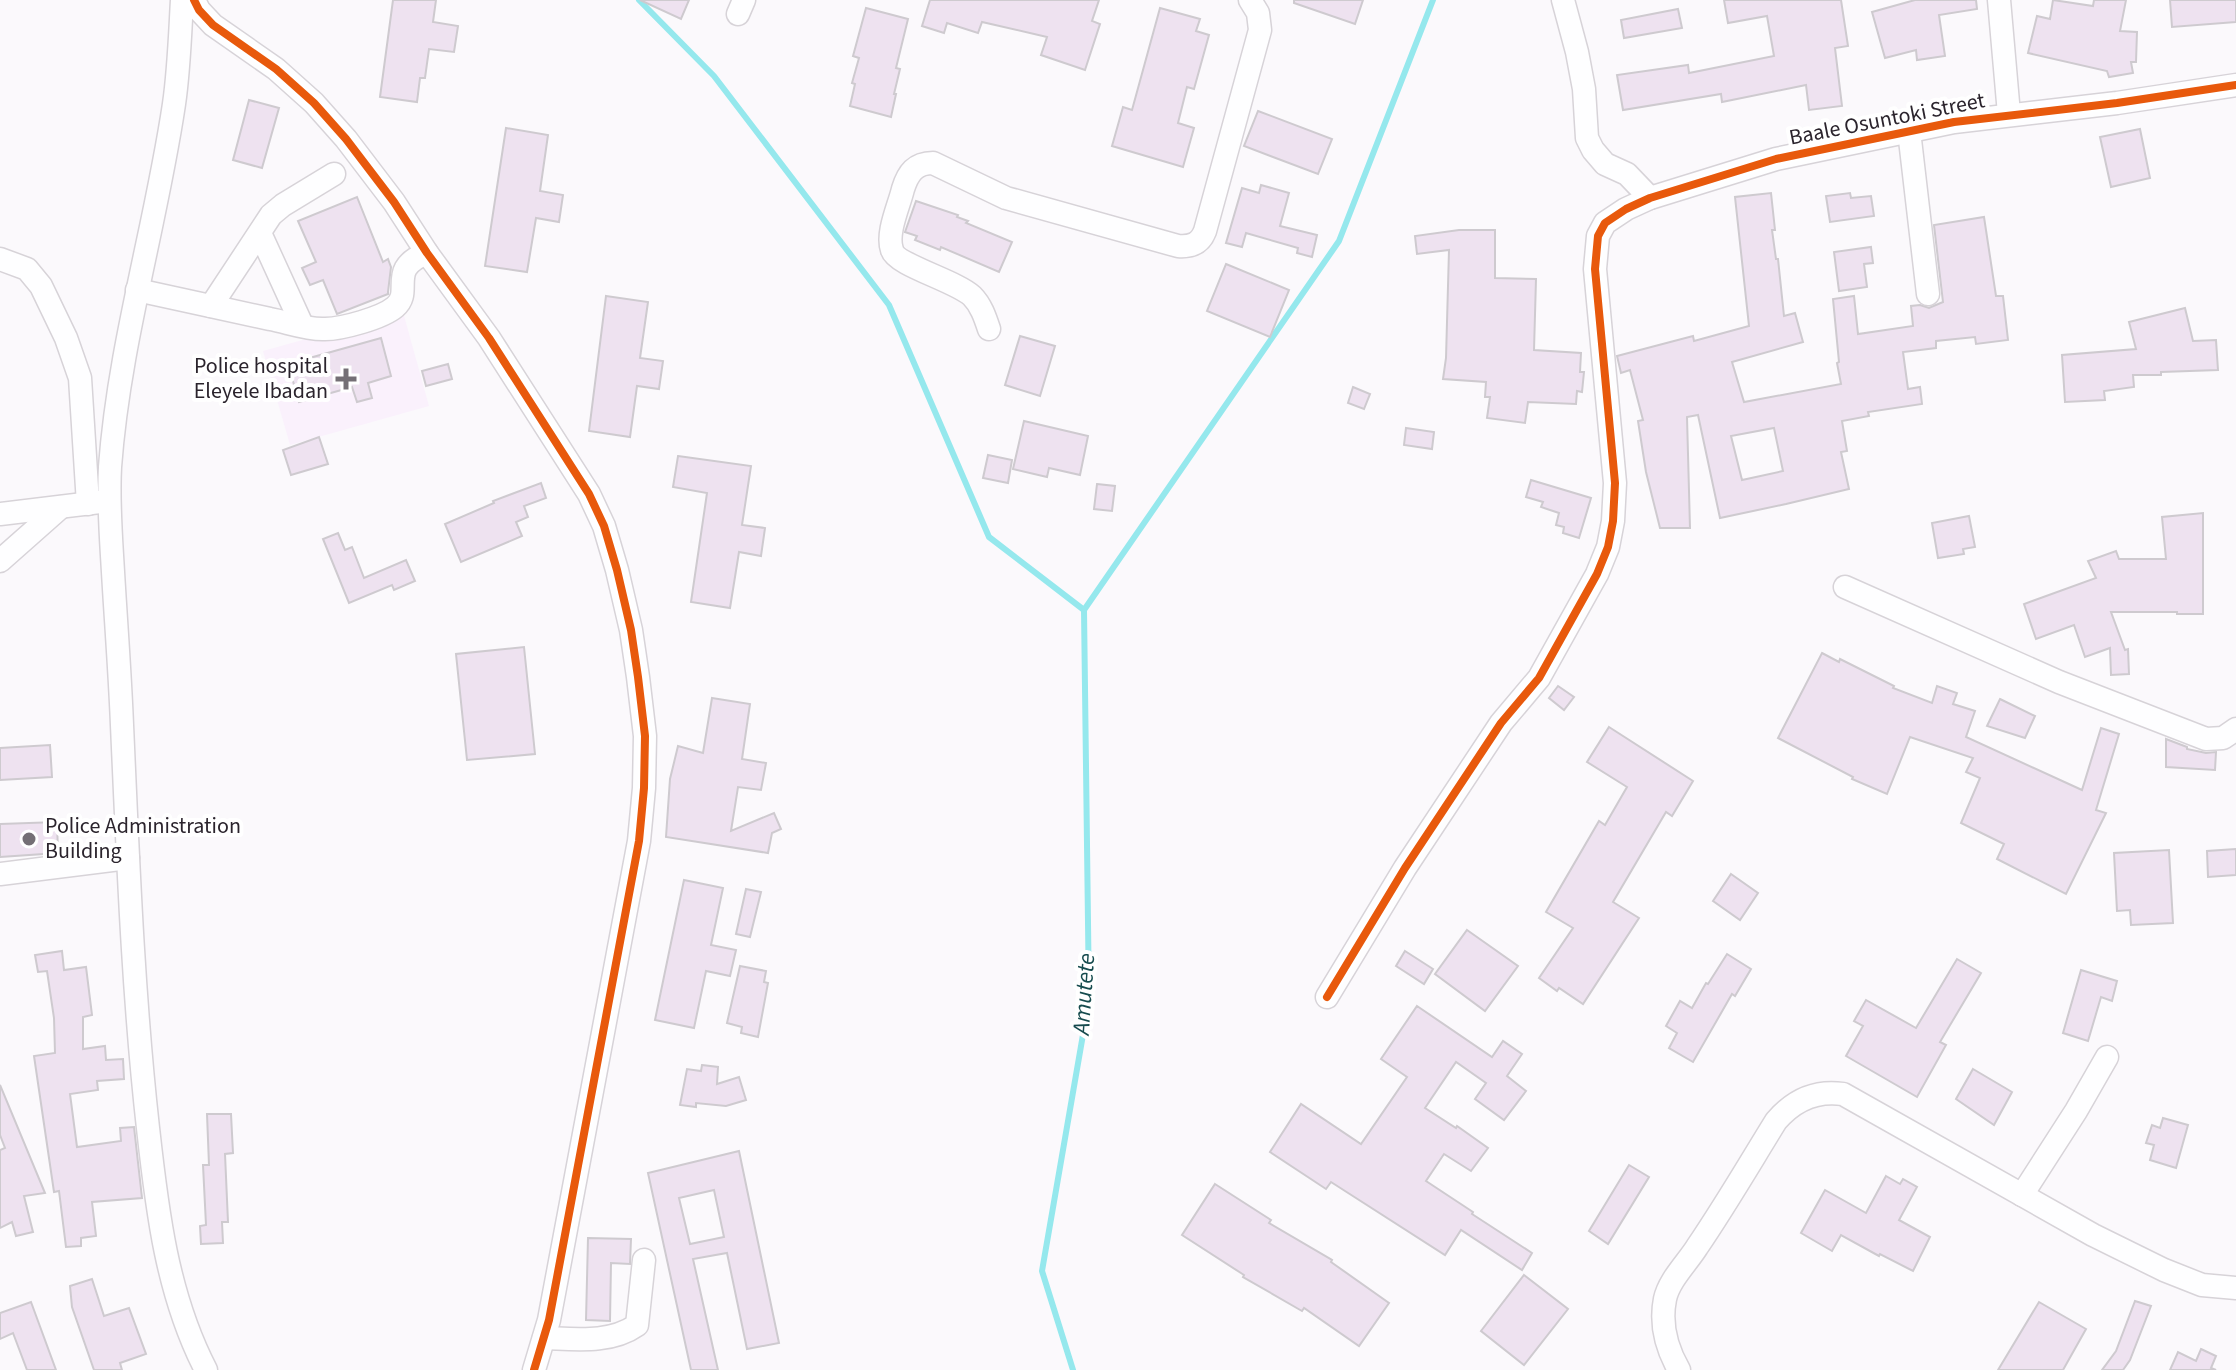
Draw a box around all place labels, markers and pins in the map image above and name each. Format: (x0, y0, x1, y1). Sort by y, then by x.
place label: Police hospital Eleyele Ibadan (194, 350, 328, 407)
marker: Police hospital Eleyele Ibadan (335, 368, 357, 390)
place label: Police Administration Building (45, 810, 241, 867)
marker: Police Administration Building (20, 830, 38, 848)

